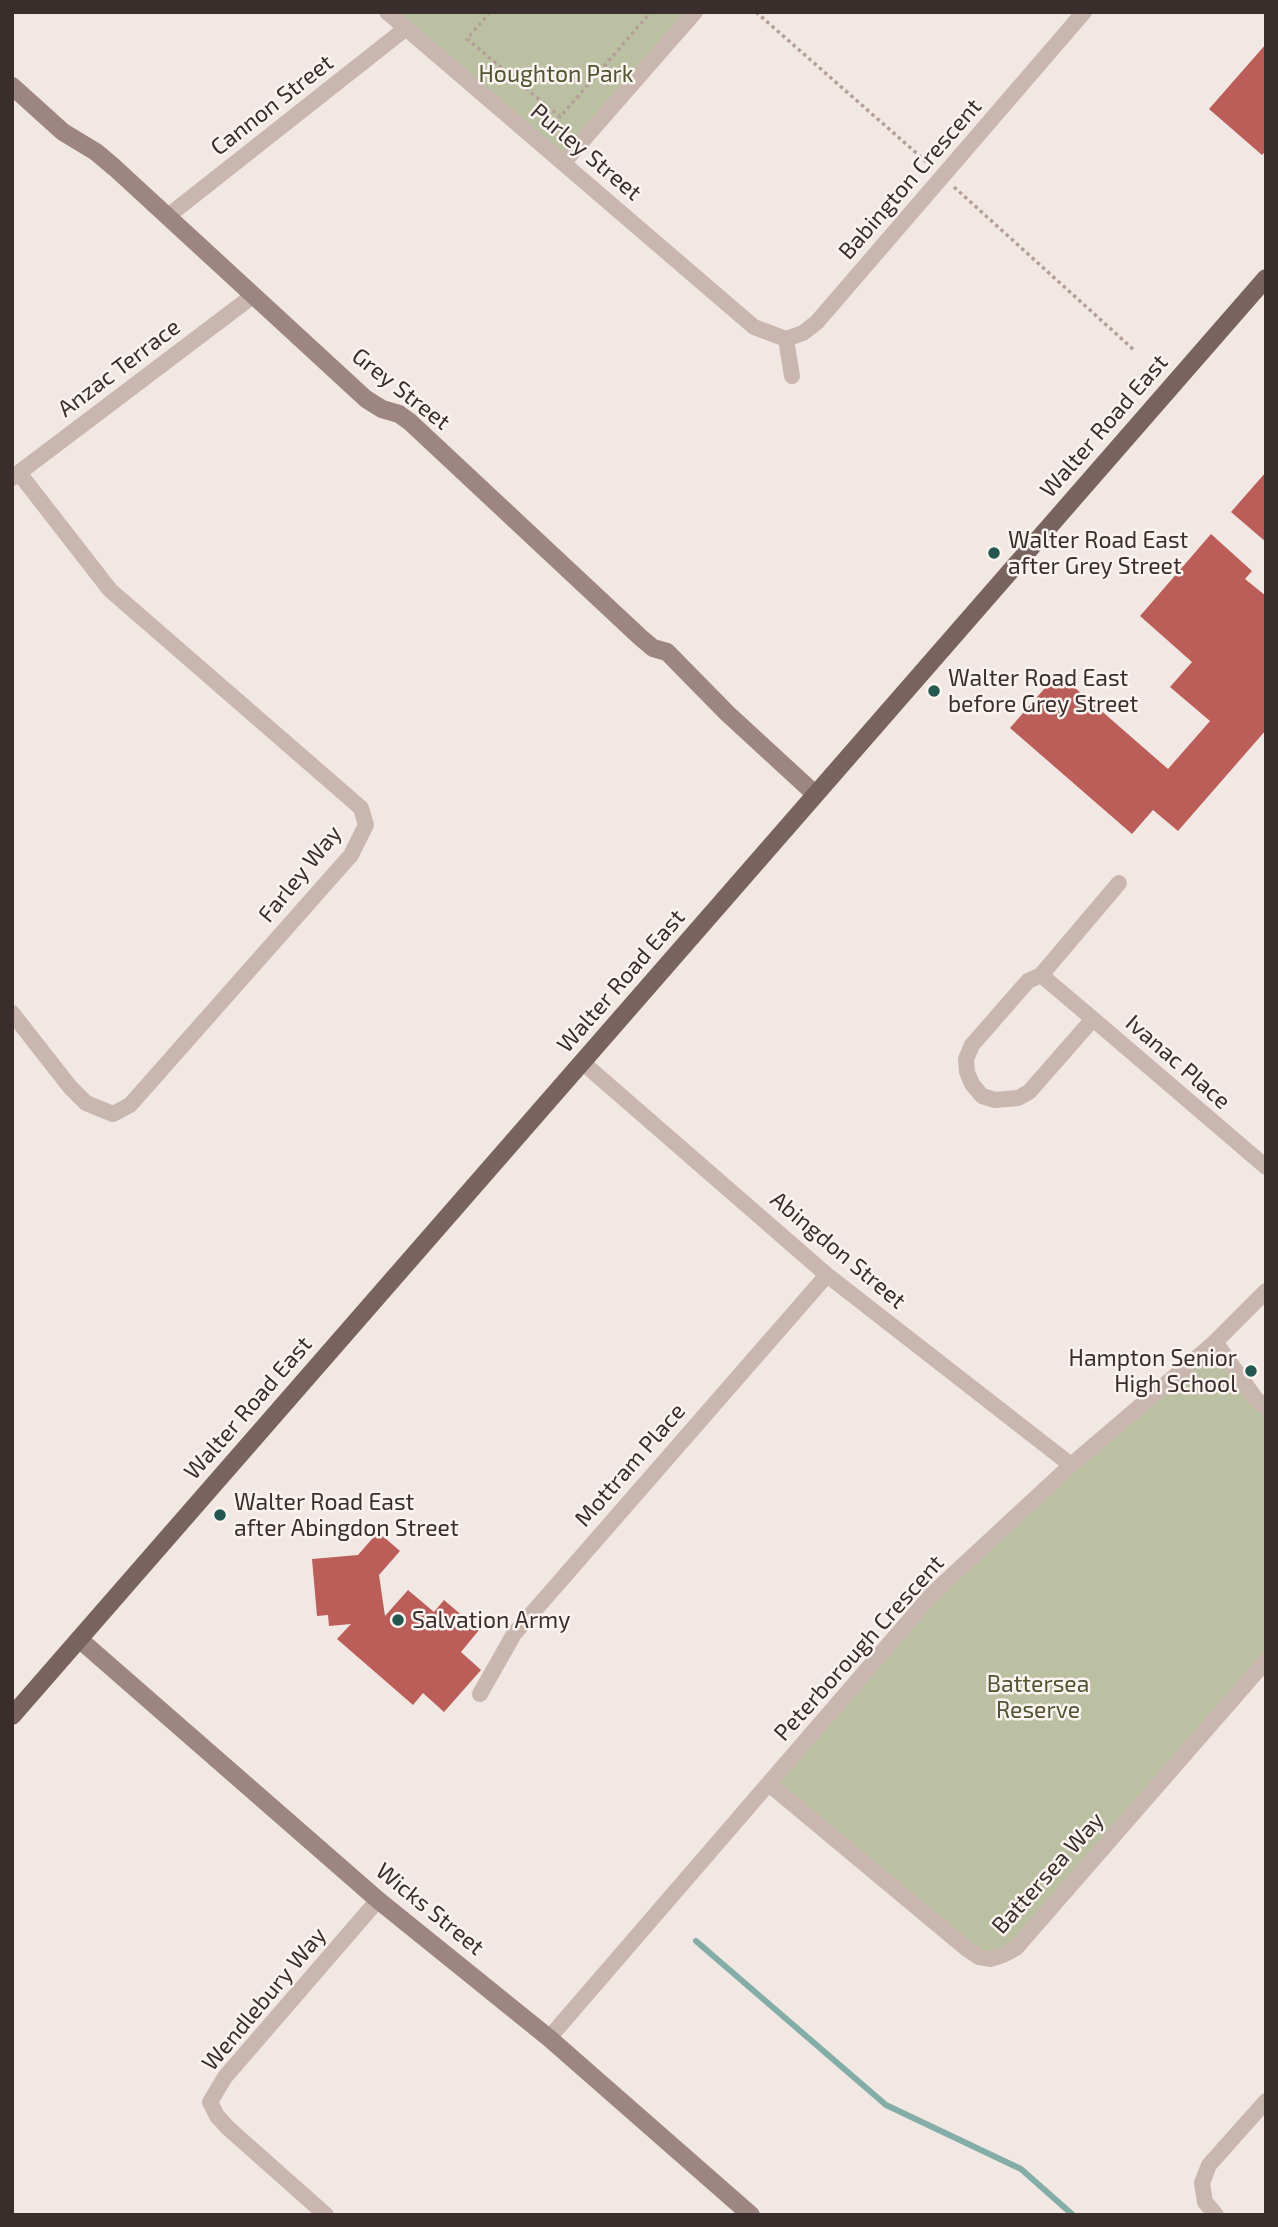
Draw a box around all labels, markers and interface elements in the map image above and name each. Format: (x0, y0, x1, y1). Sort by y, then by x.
street label: Cannon Street (205, 49, 339, 161)
park label: Houghton Park (478, 60, 634, 88)
street label: Babington Crescent (833, 93, 987, 265)
street label: Purley Street (525, 98, 647, 206)
street label: Anzac Terrace (52, 313, 186, 423)
street label: Grey Street (346, 342, 456, 436)
street label: Walter Road East (1034, 349, 1174, 503)
place label: Walter Road East after Grey Street (1008, 526, 1188, 580)
marker: Walter Road East after Grey Street (986, 545, 1002, 561)
place label: Walter Road East before Grey Street (948, 664, 1138, 718)
marker: Walter Road East before Grey Street (926, 683, 942, 699)
street label: Farley Way (253, 820, 347, 928)
street label: Walter Road East (551, 904, 691, 1058)
street label: Ivanac Place (1120, 1009, 1236, 1115)
street label: Abingdon Street (765, 1185, 911, 1315)
street label: Walter Road East (178, 1331, 318, 1485)
place label: Hampton Senior High School (1069, 1344, 1237, 1398)
marker: Hampton Senior High School (1243, 1363, 1259, 1379)
street label: Mottram Place (569, 1398, 691, 1532)
place label: Walter Road East after Abingdon Street (234, 1488, 459, 1542)
marker: Walter Road East after Abingdon Street (212, 1507, 228, 1523)
street label: Peterborough Crescent (768, 1549, 950, 1747)
place label: Salvation Army (412, 1606, 570, 1634)
marker: Salvation Army (390, 1612, 406, 1628)
park label: Battersea Reserve (987, 1670, 1089, 1724)
street label: Battersea Way (986, 1807, 1110, 1939)
street label: Wicks Street (370, 1857, 490, 1961)
street label: Wendlebury Way (196, 1922, 332, 2076)

